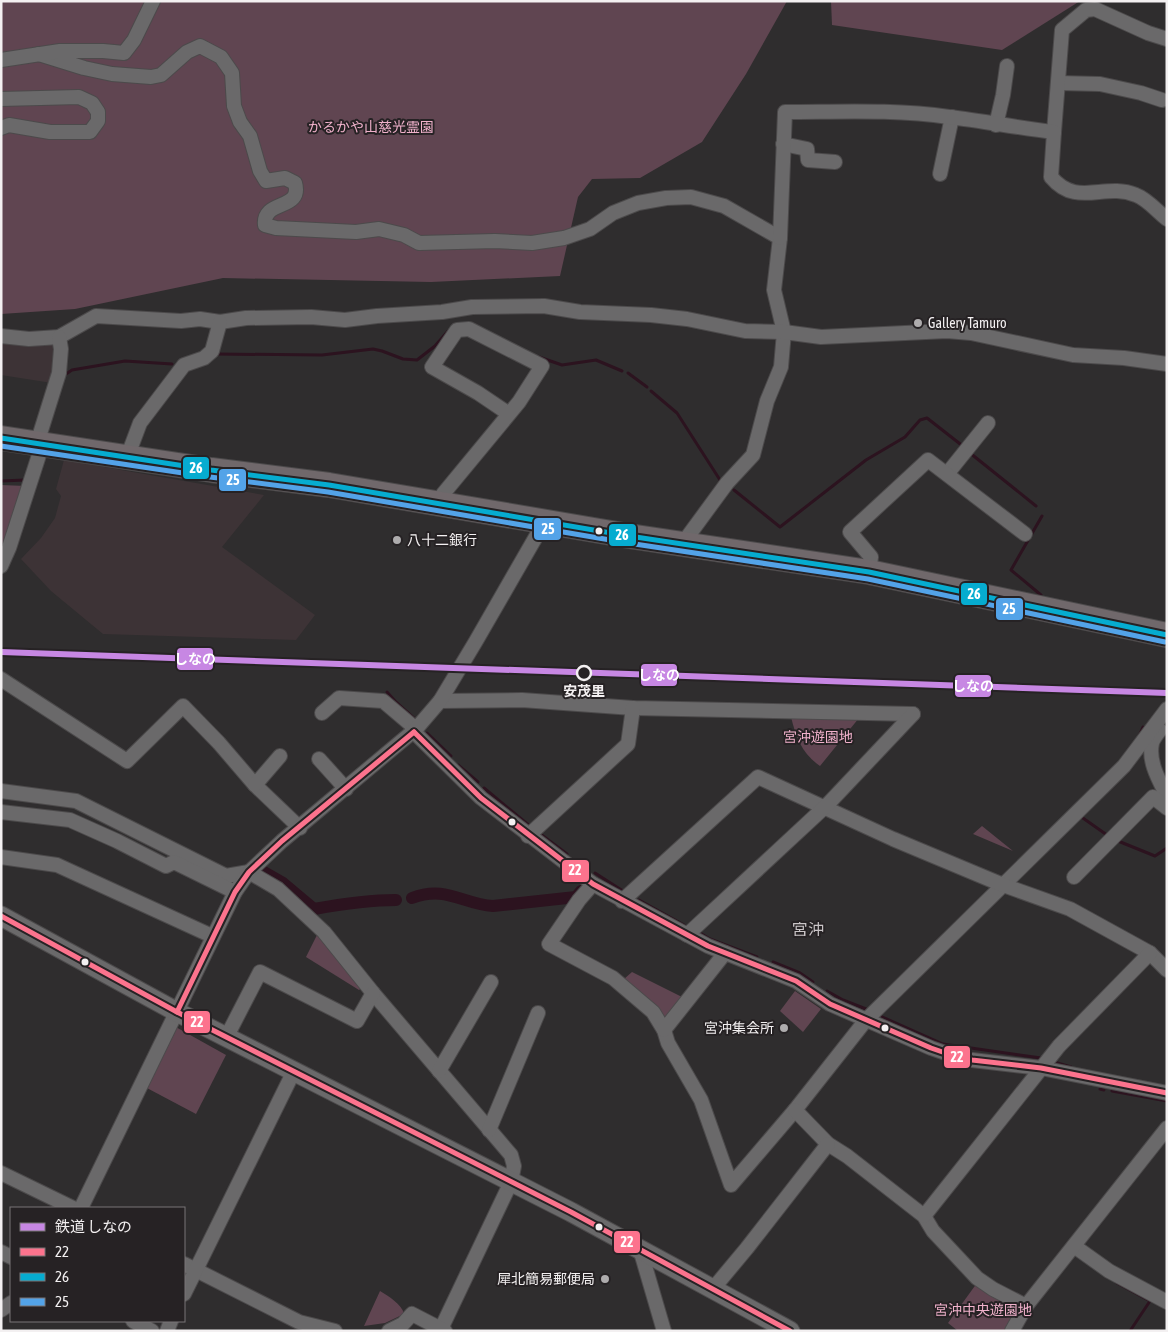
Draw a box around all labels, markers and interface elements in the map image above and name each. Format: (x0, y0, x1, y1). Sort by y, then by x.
park label: かるかや山慈光霊園 (308, 119, 434, 135)
place label: Gallery Tamuro (928, 315, 1007, 331)
marker: Gallery Tamuro (912, 317, 924, 329)
line badge: 26 (182, 456, 210, 480)
text: 26 (189, 460, 203, 476)
line badge: 25 (218, 468, 247, 492)
text: 25 (226, 472, 240, 488)
line badge: 25 (533, 517, 562, 541)
text: 25 (541, 521, 555, 537)
line badge: 26 (608, 523, 637, 547)
unlabelled marker (594, 526, 604, 536)
text: 26 (615, 527, 629, 543)
place label: 八十二銀行 (407, 532, 477, 548)
marker: 八十二銀行 (391, 534, 403, 546)
line badge: 26 (960, 582, 988, 606)
text: 26 (967, 586, 981, 602)
line badge: 25 (995, 597, 1024, 621)
text: 25 (1002, 601, 1016, 617)
line badge: しなの (176, 647, 214, 671)
text: しなの (174, 651, 216, 667)
line badge: しなの (640, 663, 678, 687)
marker: 安茂里 (576, 665, 592, 681)
text: しなの (638, 667, 680, 683)
line badge: しなの (954, 674, 992, 698)
text: しなの (952, 678, 994, 694)
place label: 安茂里 (563, 683, 605, 699)
park label: 宮沖遊園地 (783, 729, 853, 745)
unlabelled marker (507, 817, 517, 827)
line badge: 22 (561, 859, 590, 883)
text: 22 (568, 862, 582, 878)
district label: 宮沖 (792, 920, 824, 938)
unlabelled marker (80, 957, 90, 967)
line badge: 22 (183, 1010, 211, 1034)
text: 22 (190, 1014, 204, 1030)
place label: 宮沖集会所 (704, 1020, 774, 1036)
marker: 宮沖集会所 (778, 1022, 790, 1034)
unlabelled marker (880, 1023, 890, 1033)
line badge: 22 (943, 1045, 971, 1069)
text: 22 (950, 1049, 964, 1065)
legend (10, 1207, 185, 1322)
text: 鉄道 しなの (55, 1218, 132, 1235)
unlabelled marker (594, 1222, 604, 1232)
line badge: 22 (613, 1230, 641, 1254)
text: 22 (620, 1234, 634, 1250)
text: 22 (55, 1243, 69, 1260)
text: 26 (55, 1268, 69, 1285)
place label: 犀北簡易郵便局 (497, 1271, 595, 1287)
marker: 犀北簡易郵便局 (599, 1273, 611, 1285)
text: 25 (55, 1293, 69, 1310)
park label: 宮沖中央遊園地 (934, 1302, 1032, 1318)

